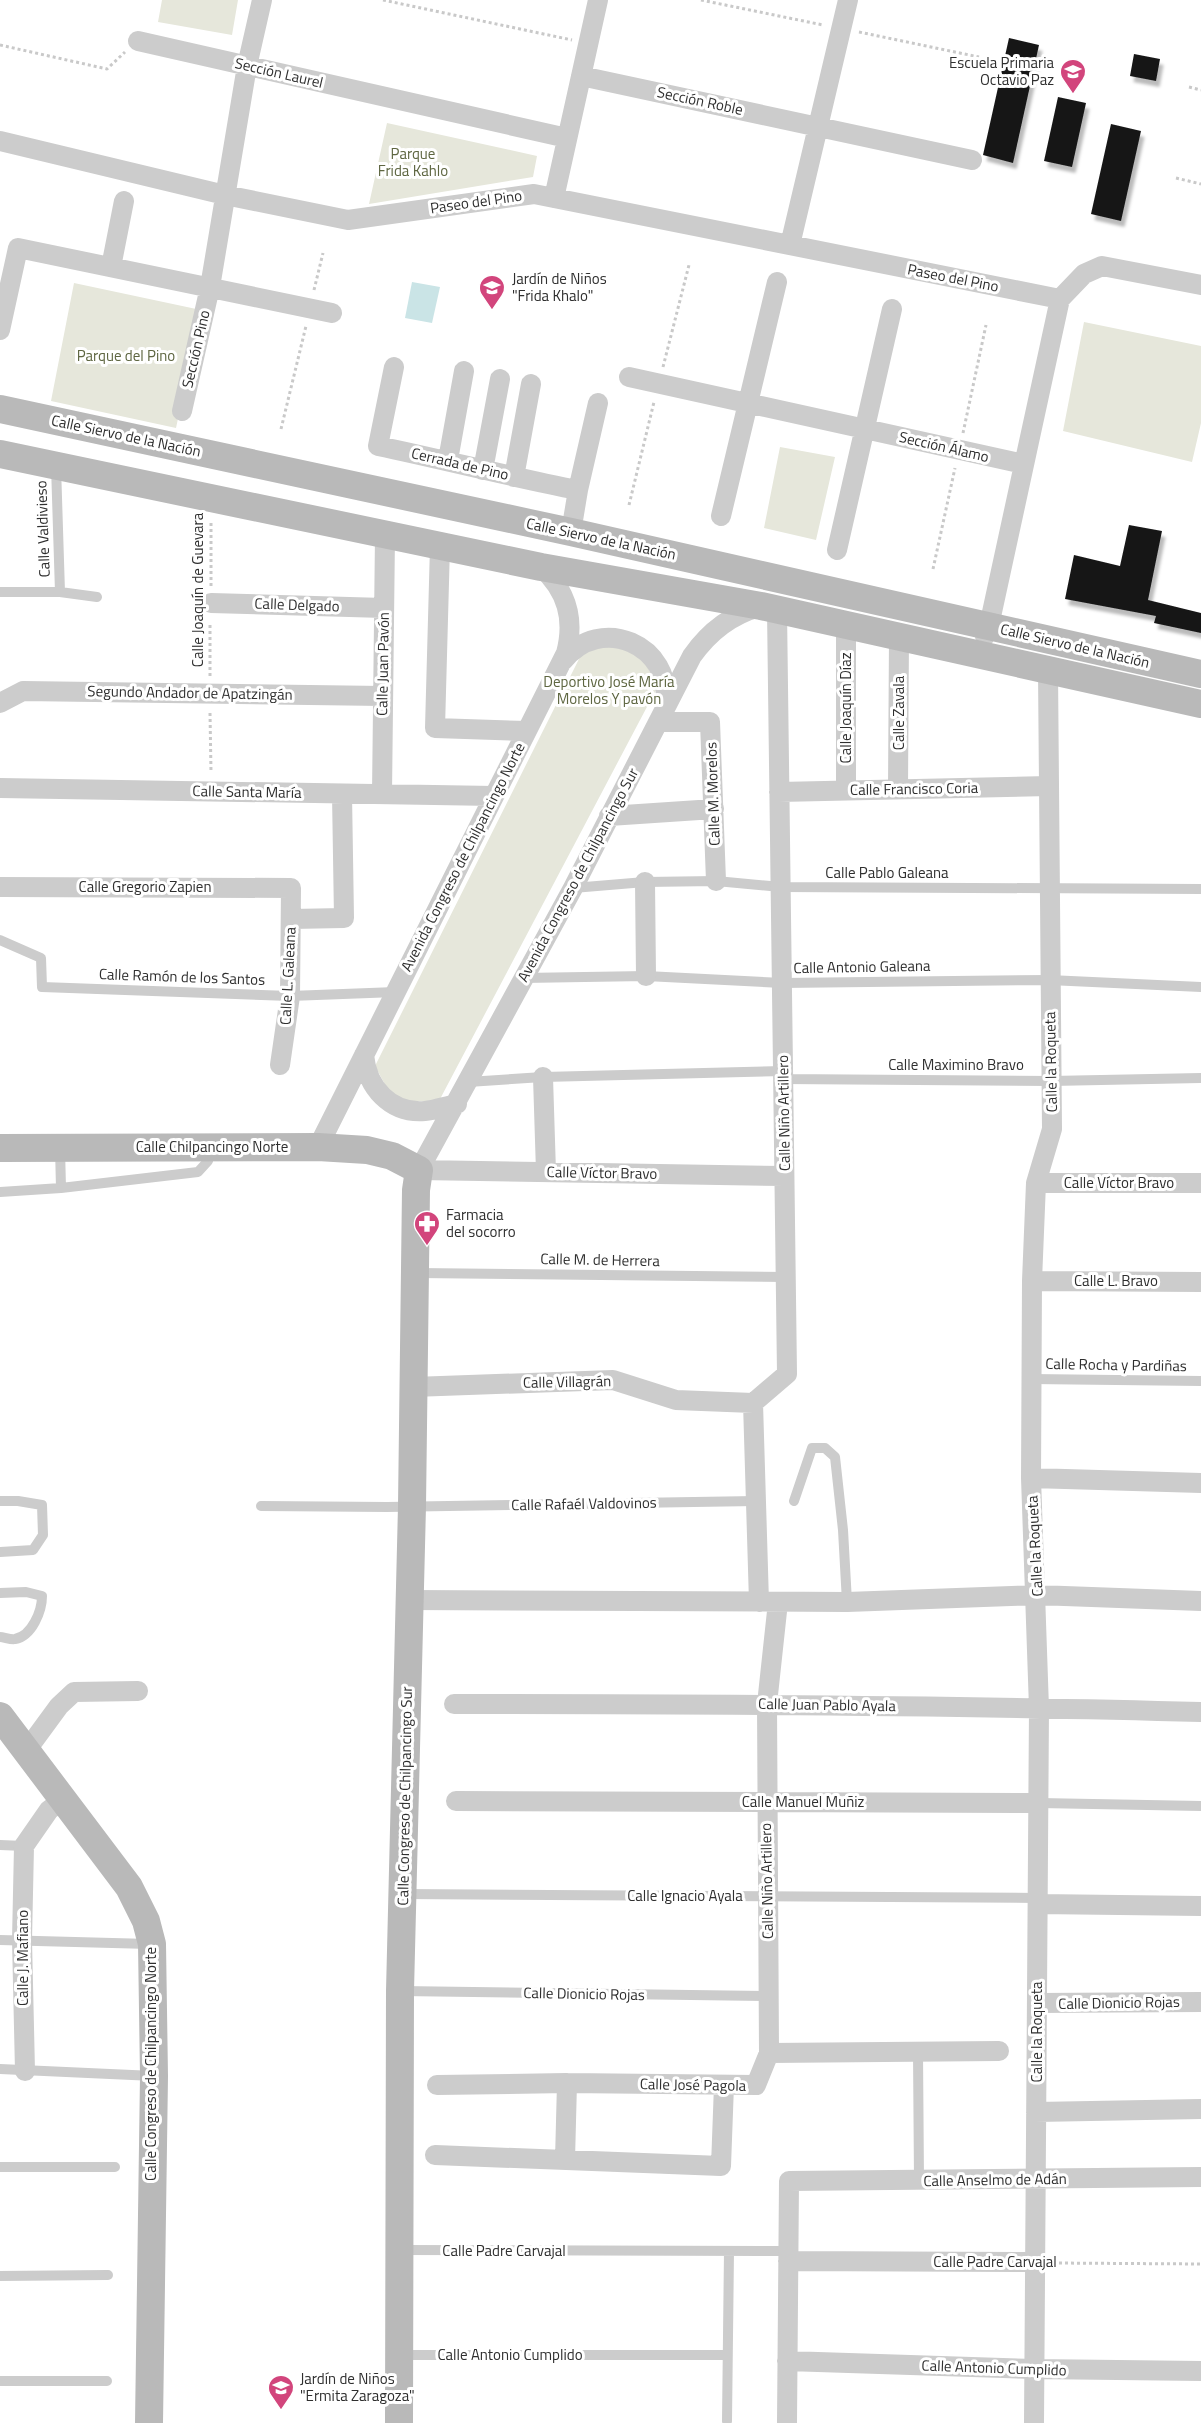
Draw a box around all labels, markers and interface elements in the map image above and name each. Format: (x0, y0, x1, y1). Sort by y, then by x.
street label: Sección Laurel (233, 51, 326, 94)
place label: Escuela Primaria Octavio Paz (949, 51, 1054, 91)
school or university icon: Escuela Primaria Octavio Paz (1058, 57, 1088, 95)
street label: Sección Roble (655, 80, 745, 121)
park label: Parque Frida Kahlo (378, 142, 448, 182)
street label: Paseo del Pino (429, 184, 523, 219)
street label: Paseo del Pino (905, 257, 1001, 298)
place label: Jardín de Niños "Frida Khalo" (512, 267, 607, 307)
school or university icon: Jardín de Niños "Frida Khalo" (477, 273, 507, 311)
street label: Sección Pino (175, 308, 216, 390)
park label: Parque del Pino (77, 344, 175, 367)
street label: Calle Siervo de la Nación (49, 408, 203, 463)
street label: Sección Álamo (897, 425, 991, 468)
street label: Cerrada de Pino (409, 441, 511, 486)
street label: Calle Valdivieso (29, 480, 56, 578)
street label: Calle Siervo de la Nación (524, 511, 678, 566)
street label: Calle Joaquín de Guevara (186, 512, 209, 667)
street label: Calle Delgado (254, 592, 340, 617)
street label: Calle Juan Pavón (370, 612, 395, 716)
street label: Calle Siervo de la Nación (998, 617, 1152, 674)
street label: Calle Joaquín Díaz (834, 652, 857, 763)
park label: Deportivo José María Morelos Y pavón (543, 670, 675, 710)
street label: Calle Zavala (887, 675, 910, 750)
street label: Segundo Andador de Apatzingán (87, 679, 293, 706)
street label: Avenida Congreso de Chilpancingo Norte (395, 738, 530, 975)
street label: Calle M. Morelos (699, 742, 726, 846)
street label: Avenida Congreso de Chilpancingo Sur (511, 764, 644, 986)
street label: Calle Francisco Coria (850, 776, 979, 801)
street label: Calle Santa María (192, 779, 302, 804)
street label: Calle Pablo Galeana (825, 861, 949, 884)
street label: Calle Gregorio Zapien (78, 875, 212, 898)
street label: Calle L. Galeana (273, 926, 302, 1026)
street label: Calle Antonio Galeana (793, 954, 931, 979)
street label: Calle Ramón de los Santos (98, 962, 266, 991)
street label: Calle la Roqueta (1038, 1011, 1063, 1113)
street label: Calle Maximino Bravo (888, 1053, 1024, 1076)
street label: Calle Niño Artillero (771, 1055, 796, 1171)
street label: Calle Chilpancingo Norte (136, 1135, 288, 1158)
street label: Calle Víctor Bravo (547, 1160, 658, 1185)
street label: Calle Víctor Bravo (1064, 1171, 1174, 1194)
place label: Farmacia del socorro (446, 1203, 516, 1243)
pharmacy icon: Farmacia del socorro (412, 1209, 442, 1247)
street label: Calle M. de Herrera (540, 1247, 660, 1272)
street label: Calle L. Bravo (1074, 1269, 1158, 1292)
street label: Calle Rocha y Pardiñas (1045, 1352, 1187, 1377)
street label: Calle Villagrán (523, 1369, 611, 1394)
street label: Calle Rafaél Valdovinos (511, 1491, 657, 1516)
street label: Calle la Roqueta (1020, 1495, 1049, 1597)
street label: Calle Congreso de Chilpancingo Sur (391, 1686, 418, 1906)
street label: Calle Juan Pablo Ayala (758, 1692, 897, 1717)
street label: Calle Manuel Muñiz (742, 1790, 865, 1813)
street label: Calle Niño Artillero (754, 1823, 779, 1939)
street label: Calle Ignacio Ayala (627, 1884, 743, 1907)
street label: Calle J. Mafiano (11, 1910, 34, 2006)
street label: Calle Congreso de Chilpancingo Norte (139, 1947, 162, 2181)
street label: Calle Dionicio Rojas (523, 1981, 645, 2006)
street label: Calle la Roqueta (1025, 1981, 1048, 2082)
street label: Calle Dionicio Rojas (1058, 1990, 1180, 2015)
street label: Calle José Pagola (640, 2072, 747, 2097)
street label: Calle Anselmo de Adán (923, 2167, 1067, 2192)
street label: Calle Padre Carvajal (442, 2239, 566, 2262)
street label: Calle Padre Carvajal (933, 2250, 1057, 2273)
street label: Calle Antonio Cumplido (437, 2343, 583, 2366)
street label: Calle Antonio Cumplido (921, 2353, 1067, 2382)
place label: Jardín de Niños "Ermita Zaragoza" (300, 2367, 415, 2407)
school or university icon: Jardín de Niños "Ermita Zaragoza" (266, 2373, 296, 2411)

